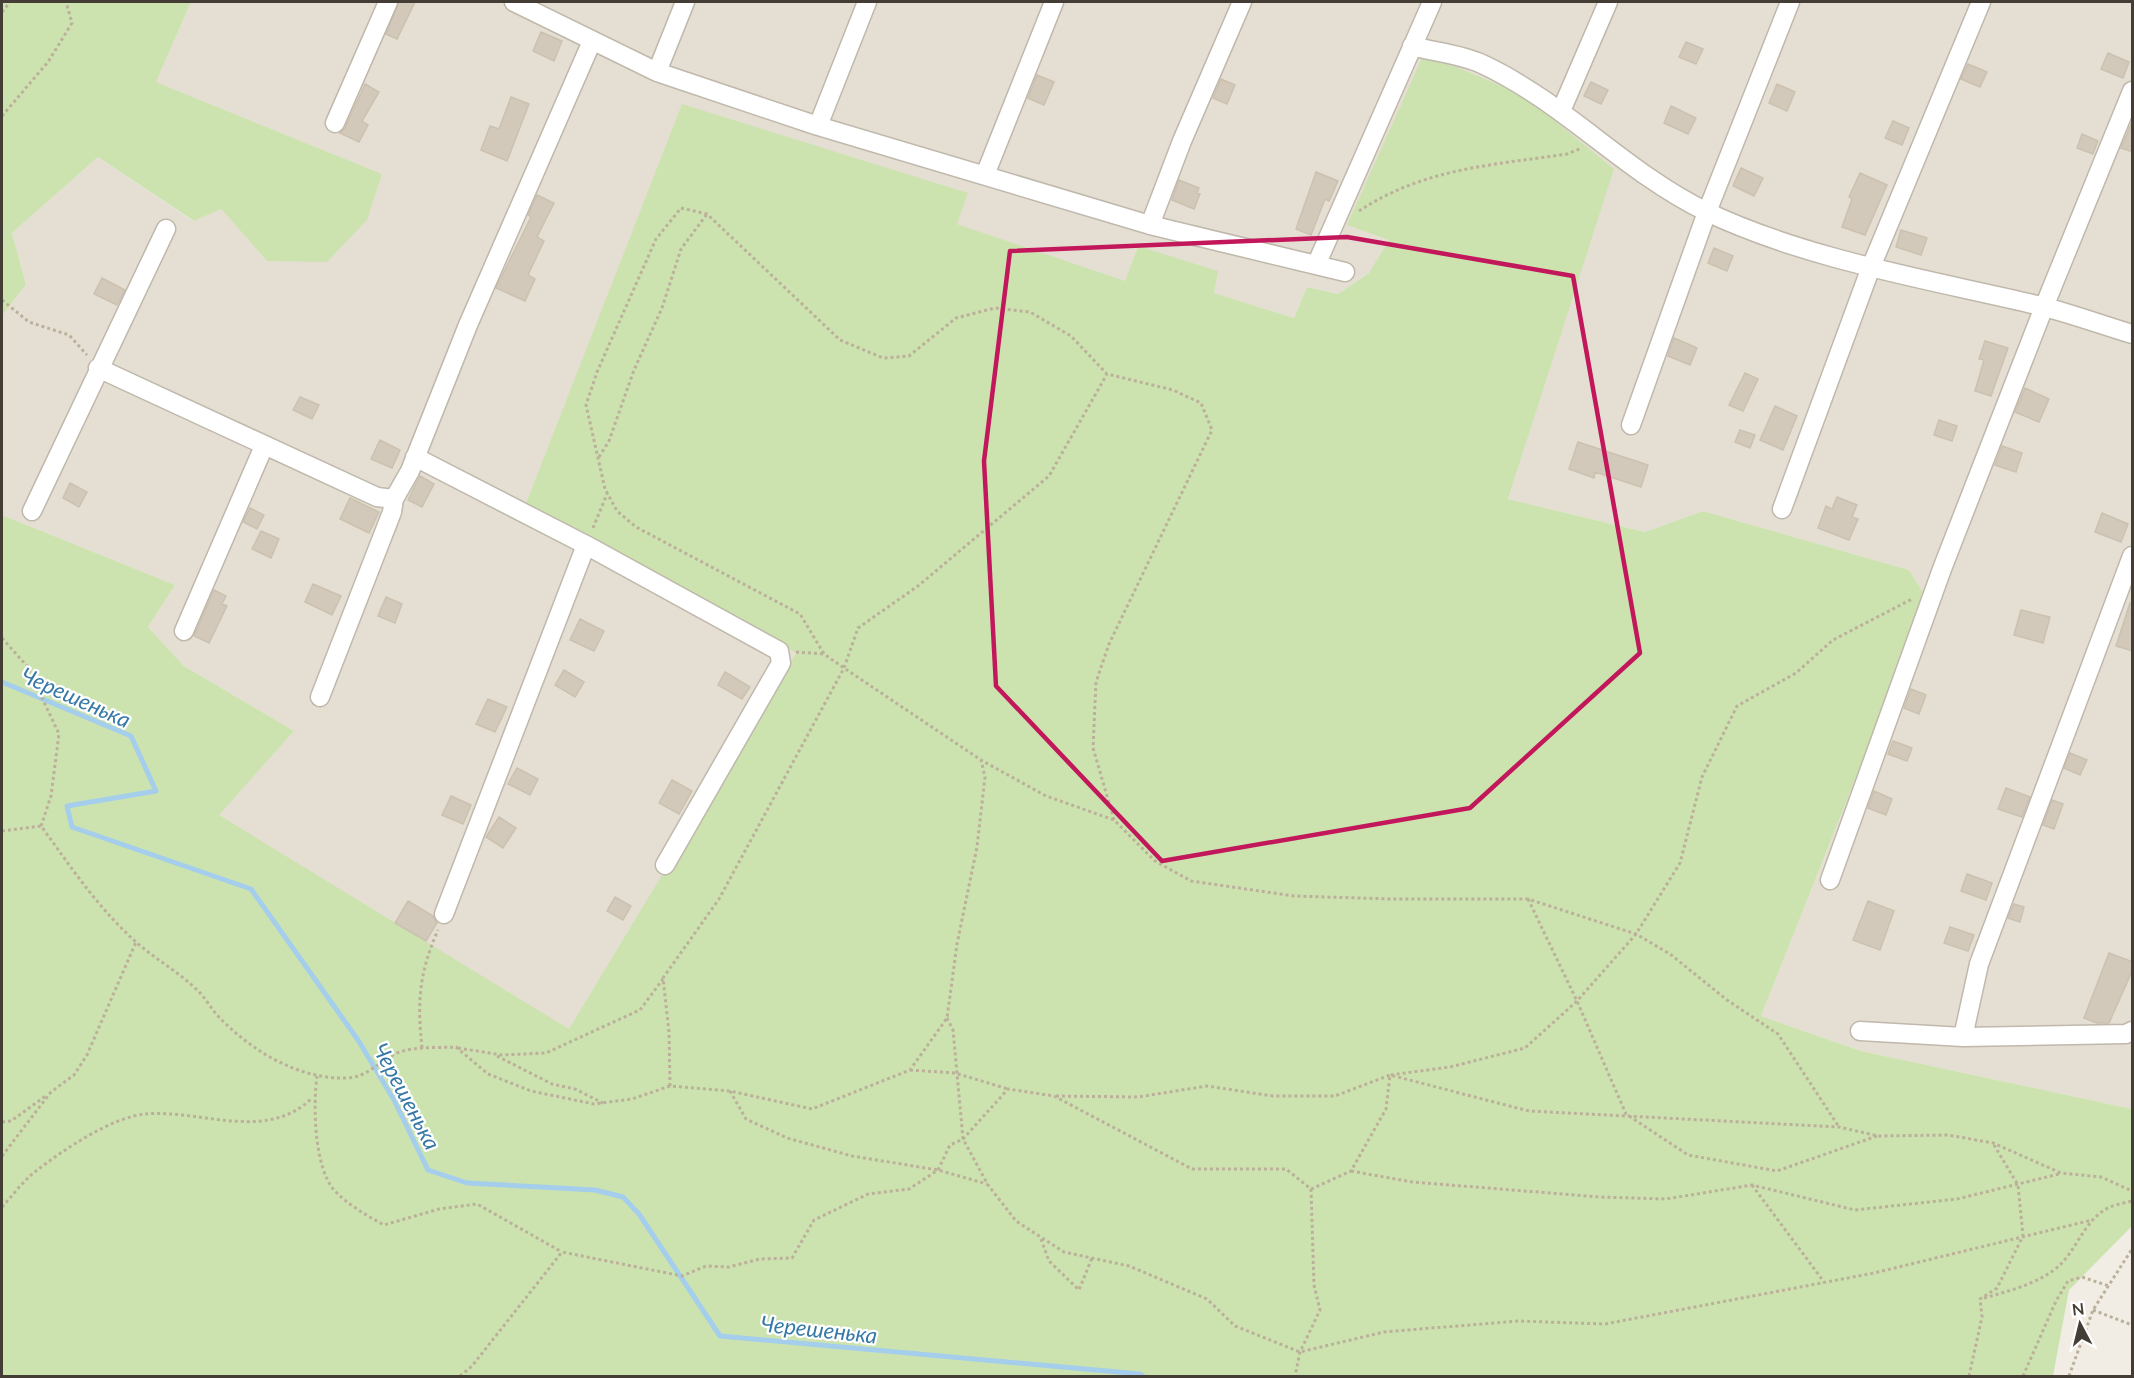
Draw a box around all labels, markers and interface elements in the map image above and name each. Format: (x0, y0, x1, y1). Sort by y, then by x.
water label: Черешенька (17, 661, 135, 733)
water label: Черешенька (368, 1038, 446, 1154)
north arrow (2050, 1294, 2110, 1354)
text: N (2071, 1298, 2085, 1319)
water label: Черешенька (759, 1309, 879, 1349)

